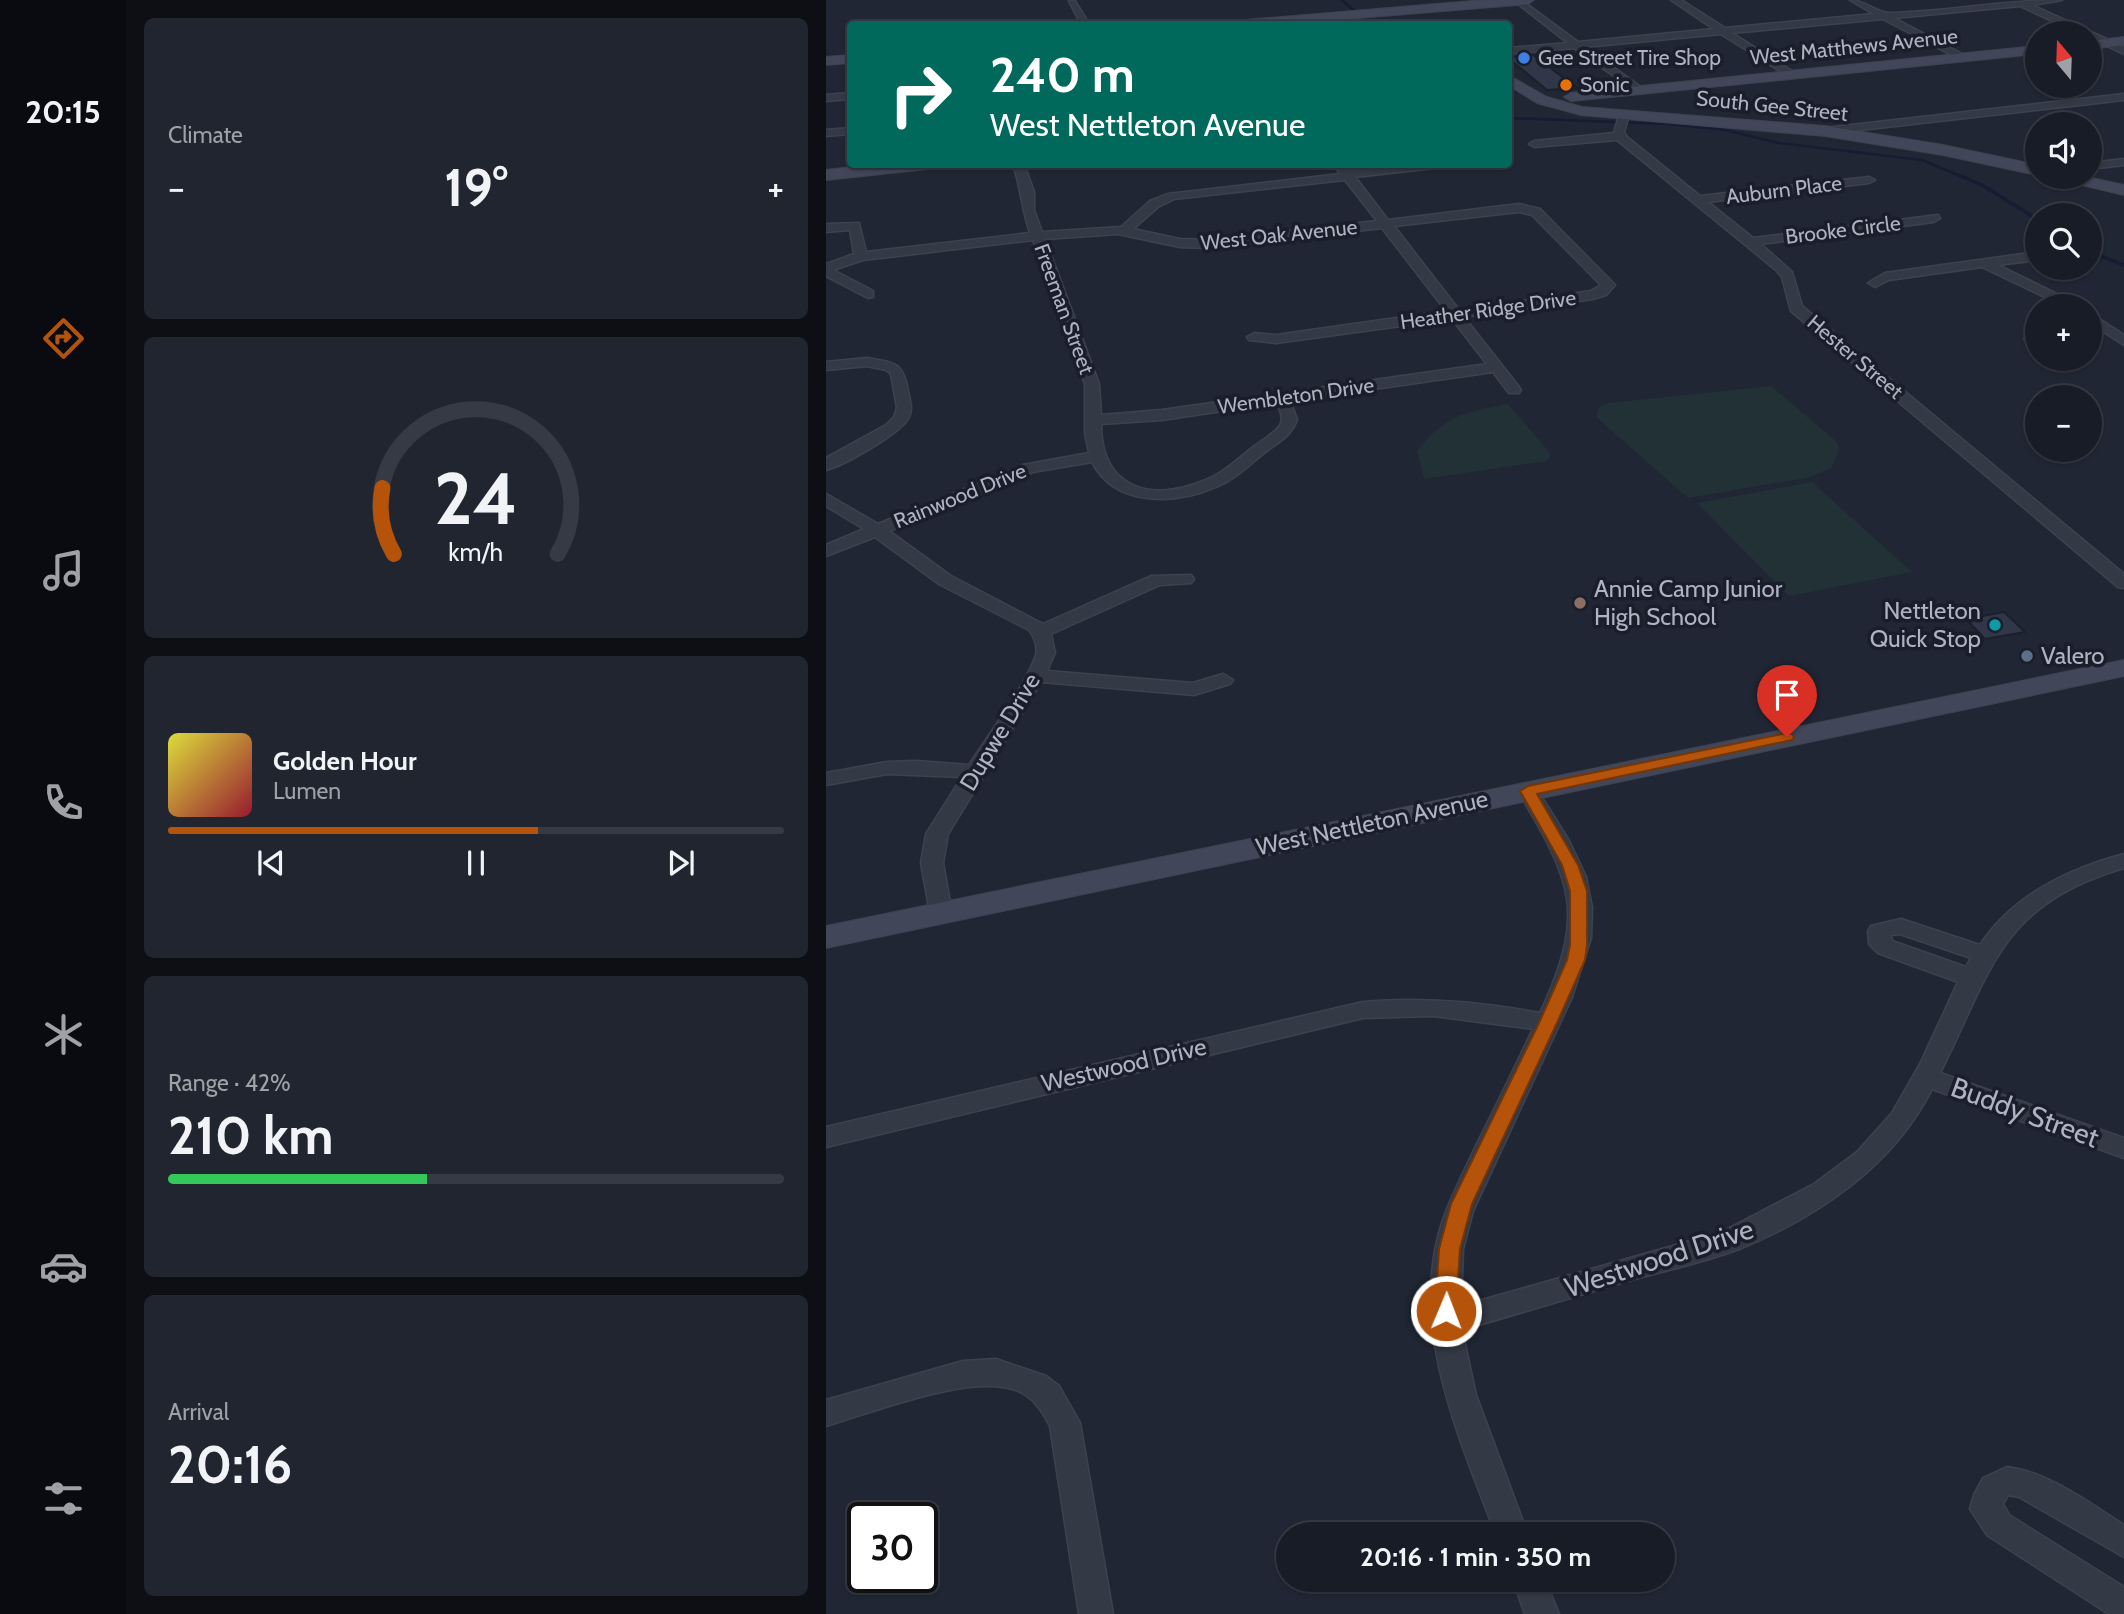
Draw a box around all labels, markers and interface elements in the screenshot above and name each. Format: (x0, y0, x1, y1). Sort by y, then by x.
north arrow (2025, 21, 2102, 98)
map controls (2025, 21, 2102, 462)
street label: West Matthews Avenue (1749, 23, 1959, 70)
text: 240 m (990, 45, 1135, 104)
place label: Gee Street Tire Shop (1538, 45, 1721, 70)
icon: right (875, 49, 966, 140)
marker: Gee Street Tire Shop (1516, 50, 1532, 66)
place label: Sonic (1580, 72, 1630, 97)
marker: Sonic (1558, 77, 1574, 93)
street label: South Gee Street (1695, 85, 1849, 126)
text: 20:15 (25, 92, 101, 131)
text: West Nettleton Avenue (990, 105, 1305, 144)
button: sound (2025, 112, 2102, 189)
text: Climate (168, 121, 243, 149)
text: 19° (444, 156, 508, 219)
text: − (168, 164, 185, 211)
text: + (767, 164, 784, 211)
street label: Auburn Place (1725, 170, 1844, 209)
button: search (2025, 203, 2102, 280)
street label: Brooke Circle (1784, 210, 1902, 249)
street label: West Oak Avenue (1200, 214, 1359, 255)
street label: Freeman Street (1029, 240, 1100, 377)
street label: Heather Ridge Drive (1398, 285, 1578, 334)
button: + (2025, 294, 2102, 371)
street label: Hester Street (1802, 309, 1908, 404)
icon: directions (39, 314, 88, 363)
street label: Wembleton Drive (1216, 372, 1376, 419)
button: − (2025, 385, 2102, 462)
text: 24 (434, 454, 518, 542)
street label: Rainwood Drive (890, 458, 1030, 533)
text: km/h (449, 537, 503, 567)
icon: music (39, 546, 88, 595)
place label: Annie Camp Junior High School (1594, 574, 1783, 631)
marker: Annie Camp Junior High School (1572, 595, 1588, 611)
place label: Nettleton Quick Stop (1870, 596, 1981, 653)
marker: Nettleton Quick Stop (1987, 617, 2003, 633)
place label: Valero (2041, 641, 2105, 670)
marker: Valero (2019, 648, 2035, 664)
pin (1757, 665, 1817, 737)
street label: Dupwe Drive (953, 668, 1046, 796)
icon: arrive (1768, 676, 1806, 714)
text: Golden Hour (273, 745, 416, 777)
text: Lumen (273, 777, 341, 805)
icon: phone (39, 778, 88, 827)
street label: West Nettleton Avenue (1253, 784, 1491, 861)
icon: previous (252, 844, 290, 882)
icon: pause (457, 844, 495, 882)
icon: next (662, 844, 700, 882)
icon: climate (39, 1010, 88, 1059)
street label: Westwood Drive (1039, 1031, 1209, 1098)
text: Range · 42% (168, 1069, 291, 1097)
street label: Buddy Street (1946, 1070, 2104, 1154)
text: 210 km (168, 1104, 334, 1167)
street label: Westwood Drive (1560, 1211, 1758, 1305)
icon: car (39, 1242, 88, 1291)
position arrow (1409, 1274, 1483, 1348)
text: Arrival (168, 1398, 229, 1426)
text: 20:16 (168, 1433, 292, 1496)
icon: filters (39, 1474, 88, 1523)
speed limit sign: 30 (847, 1502, 938, 1593)
text: 20:16 · 1 min · 350 m (1360, 1541, 1591, 1573)

